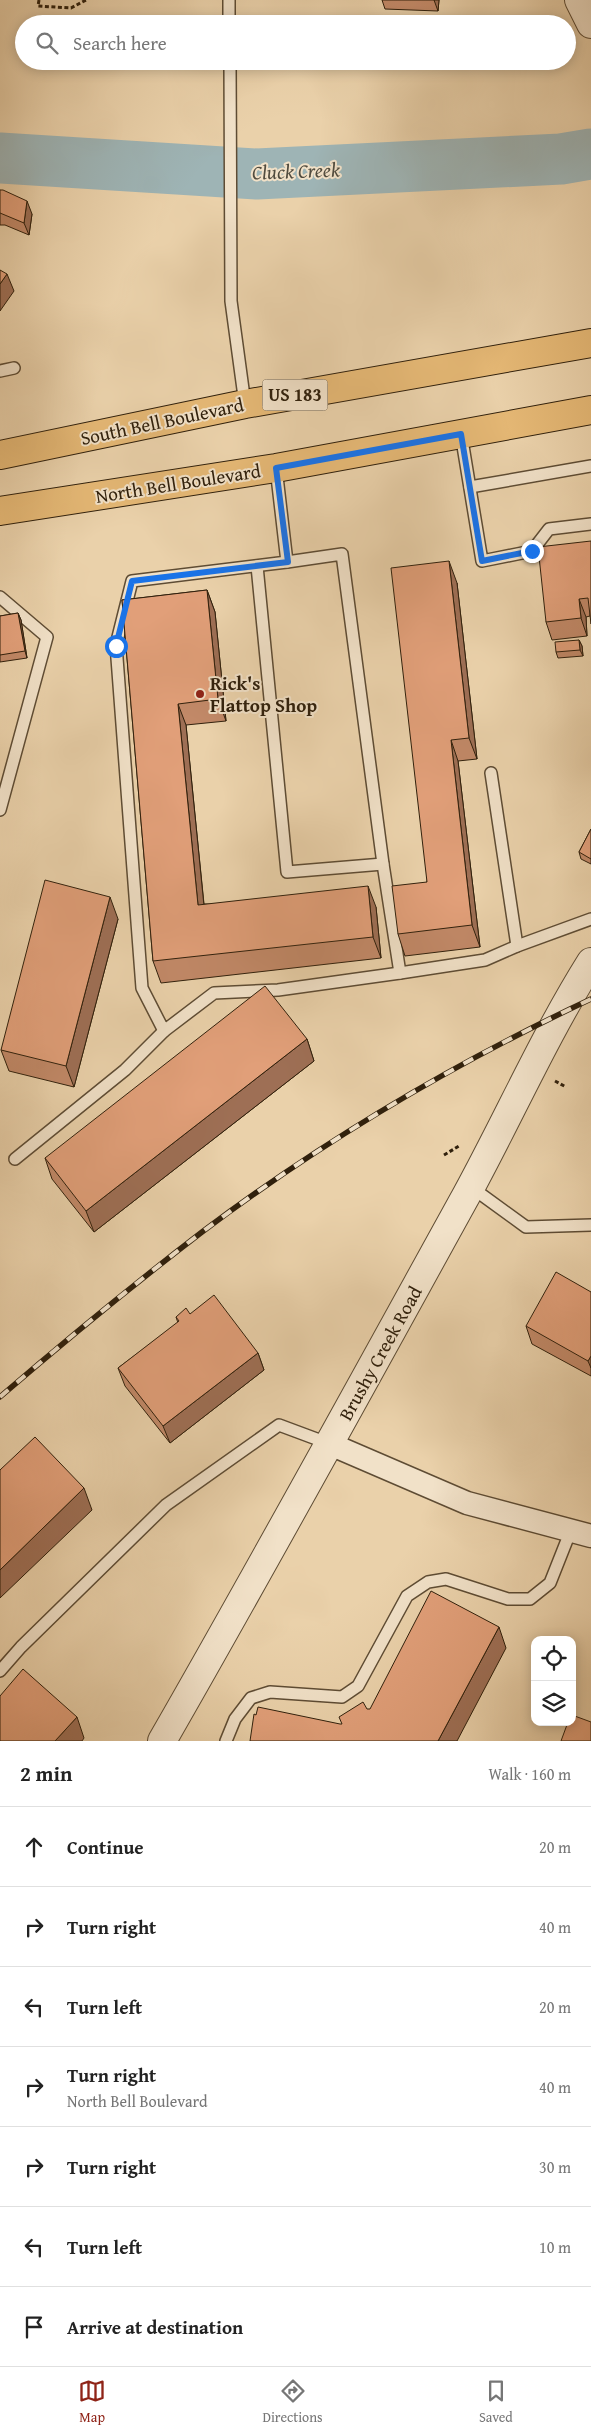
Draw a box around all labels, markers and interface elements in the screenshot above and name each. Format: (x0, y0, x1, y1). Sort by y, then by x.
search box (15, 15, 576, 70)
icon: search (33, 29, 61, 57)
text: Search here (73, 29, 167, 57)
water label: Cluck Creek (252, 154, 341, 187)
road number: US 183 (262, 380, 328, 410)
street label: South Bell Boulevard (78, 390, 247, 452)
street label: North Bell Boulevard (93, 456, 263, 510)
route end (521, 540, 544, 563)
route start (105, 635, 128, 658)
place label: Rick's Flattop Shop (210, 669, 317, 719)
marker: Rick's Flattop Shop (194, 688, 206, 700)
street label: Brushy Creek Road (331, 1280, 429, 1425)
map controls (531, 1636, 576, 1726)
button: locate (531, 1636, 576, 1681)
button: layers (531, 1681, 576, 1726)
text: 2 min (20, 1758, 72, 1789)
text: Walk · 160 m (488, 1762, 571, 1786)
icon: ahead (20, 1833, 48, 1861)
text: Continue (67, 1833, 144, 1861)
text: 20 m (539, 1835, 571, 1859)
icon: right (20, 1913, 48, 1941)
text: Turn right (67, 1913, 156, 1941)
text: 40 m (539, 1915, 571, 1939)
icon: left (20, 1993, 48, 2021)
text: Turn left (67, 1993, 142, 2021)
text: 20 m (539, 1995, 571, 2019)
text: Turn right (67, 2061, 156, 2089)
icon: right (20, 2073, 48, 2101)
text: 40 m (539, 2075, 571, 2099)
text: North Bell Boulevard (67, 2089, 208, 2113)
icon: right (20, 2153, 48, 2181)
text: Turn right (67, 2153, 156, 2181)
text: 30 m (539, 2155, 571, 2179)
icon: left (20, 2233, 48, 2261)
text: Turn left (67, 2233, 142, 2261)
text: 10 m (539, 2235, 571, 2259)
icon: arrive (20, 2313, 48, 2341)
text: Arrive at destination (67, 2313, 243, 2341)
tab: Map (78, 2377, 106, 2427)
tab: Directions (262, 2377, 323, 2427)
tab: Saved (479, 2377, 513, 2427)

